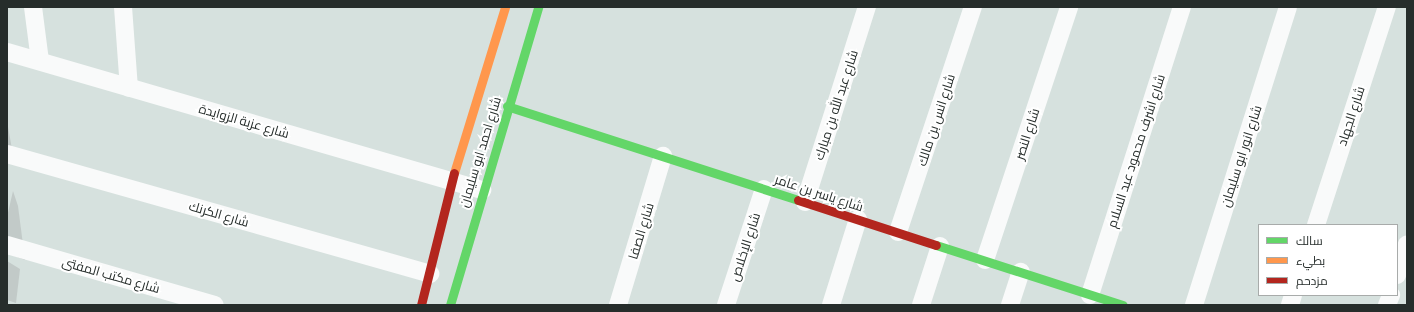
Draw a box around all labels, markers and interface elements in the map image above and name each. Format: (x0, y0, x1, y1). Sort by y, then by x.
street label: شارع عبد الله بن مبارك (811, 48, 861, 162)
street label: شارع انس بن مالك (914, 72, 958, 168)
street label: شارع اشرف محمود عبد السلام (1104, 72, 1168, 230)
street label: شارع الجهاد (1334, 84, 1368, 148)
street label: شارع احمد ابو سليمان (456, 95, 504, 209)
street label: شارع عزبة الزوايدة (197, 101, 291, 141)
street label: شارع انور ابو سليمان (1217, 103, 1265, 209)
street label: شارع النصر (1011, 106, 1043, 162)
street label: شارع ياسر بن عامر (773, 171, 865, 215)
street label: شارع الكرنك (187, 198, 251, 230)
street label: شارع الصفا (625, 201, 657, 261)
street label: شارع الإخلاص (727, 211, 763, 283)
legend (1258, 224, 1398, 296)
text: سالك (1296, 233, 1323, 248)
text: بطيء (1296, 253, 1325, 268)
street label: شارع مكتب المفتى (60, 254, 162, 296)
text: مزدحم (1296, 273, 1328, 288)

